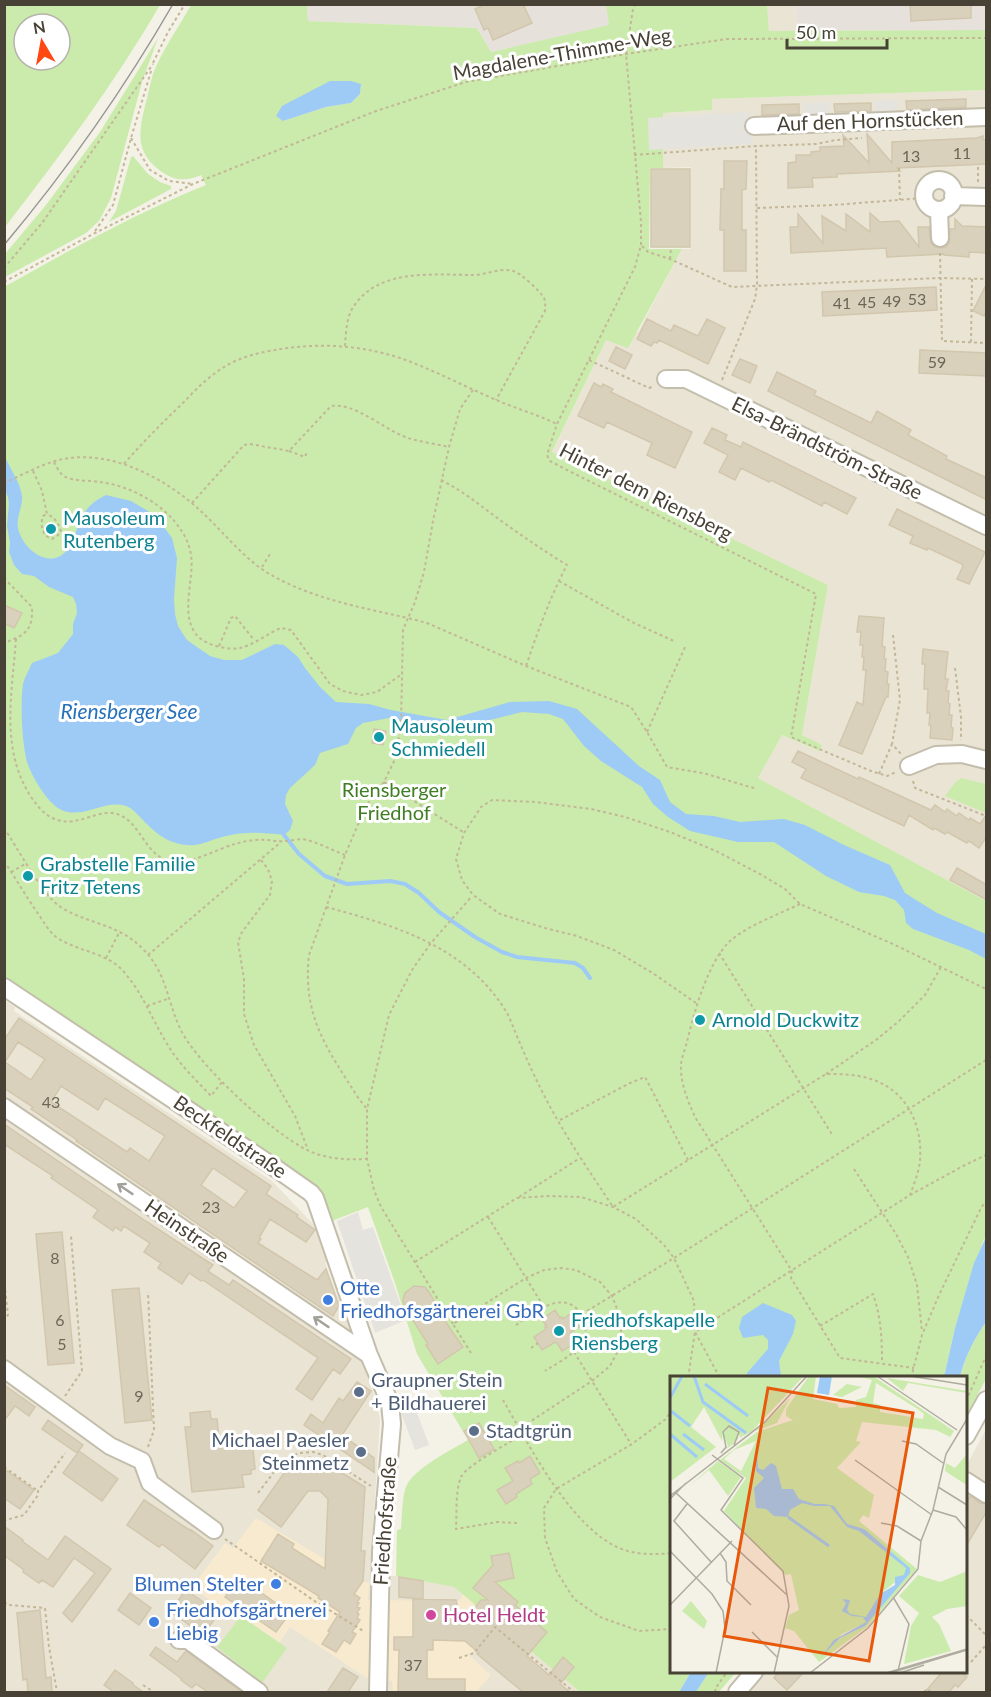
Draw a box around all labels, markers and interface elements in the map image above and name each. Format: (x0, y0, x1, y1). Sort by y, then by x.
north arrow (12, 12, 72, 72)
scale bar (787, 12, 888, 50)
text: N (32, 16, 47, 37)
text: 50 m (796, 21, 836, 43)
street label: Magdalene-Thimme-Weg (451, 22, 673, 84)
street label: Auf den Hornstücken (776, 105, 964, 135)
house number: 11 (953, 143, 971, 162)
house number: 13 (902, 146, 920, 165)
house number: 53 (908, 289, 926, 308)
house number: 49 (883, 291, 901, 310)
house number: 45 (858, 292, 876, 311)
house number: 41 (833, 293, 851, 312)
house number: 59 (928, 352, 946, 371)
street label: Elsa-Brändström-Straße (728, 390, 927, 504)
street label: Hinter dem Riensberg (556, 437, 737, 545)
place label: Mausoleum Rutenberg (63, 505, 165, 552)
marker: Mausoleum Rutenberg (44, 522, 58, 536)
water label: Riensberger See (60, 698, 198, 723)
place label: Mausoleum Schmiedell (391, 713, 493, 760)
marker: Mausoleum Schmiedell (372, 730, 386, 744)
park label: Riensberger Friedhof (342, 777, 447, 824)
place label: Grabstelle Familie Fritz Tetens (40, 851, 195, 898)
marker: Grabstelle Familie Fritz Tetens (21, 869, 35, 883)
place label: Arnold Duckwitz (712, 1007, 859, 1031)
marker: Arnold Duckwitz (693, 1013, 707, 1027)
street label: Beckfeldstraße (169, 1090, 292, 1183)
house number: 43 (42, 1092, 60, 1111)
one-way arrow (117, 1183, 134, 1195)
street label: Heinstraße (141, 1193, 234, 1267)
house number: 23 (202, 1197, 220, 1216)
house number: 8 (50, 1248, 60, 1267)
place label: Otte Friedhofsgärtnerei GbR (340, 1275, 544, 1322)
marker: Otte Friedhofsgärtnerei GbR (321, 1293, 335, 1307)
place label: Friedhofskapelle Riensberg (571, 1307, 715, 1354)
house number: 6 (55, 1310, 65, 1329)
one-way arrow (313, 1316, 330, 1328)
marker: Friedhofskapelle Riensberg (552, 1324, 566, 1338)
house number: 5 (57, 1334, 67, 1353)
place label: Graupner Stein + Bildhauerei (371, 1367, 503, 1414)
inset map (670, 1376, 967, 1673)
marker: Graupner Stein + Bildhauerei (352, 1385, 366, 1399)
house number: 9 (134, 1386, 144, 1405)
place label: Stadtgrün (486, 1418, 572, 1442)
marker: Stadtgrün (467, 1424, 481, 1438)
place label: Michael Paesler Steinmetz (211, 1427, 350, 1474)
marker: Michael Paesler Steinmetz (354, 1445, 368, 1459)
street label: Friedhofstraße (368, 1456, 400, 1586)
place label: Blumen Stelter (134, 1571, 265, 1595)
marker: Blumen Stelter (269, 1577, 283, 1591)
place label: Friedhofsgärtnerei Liebig (166, 1597, 327, 1644)
place label: Hotel Heldt (443, 1602, 545, 1626)
marker: Hotel Heldt (424, 1608, 438, 1622)
marker: Friedhofsgärtnerei Liebig (147, 1615, 161, 1629)
house number: 37 (404, 1655, 422, 1674)

